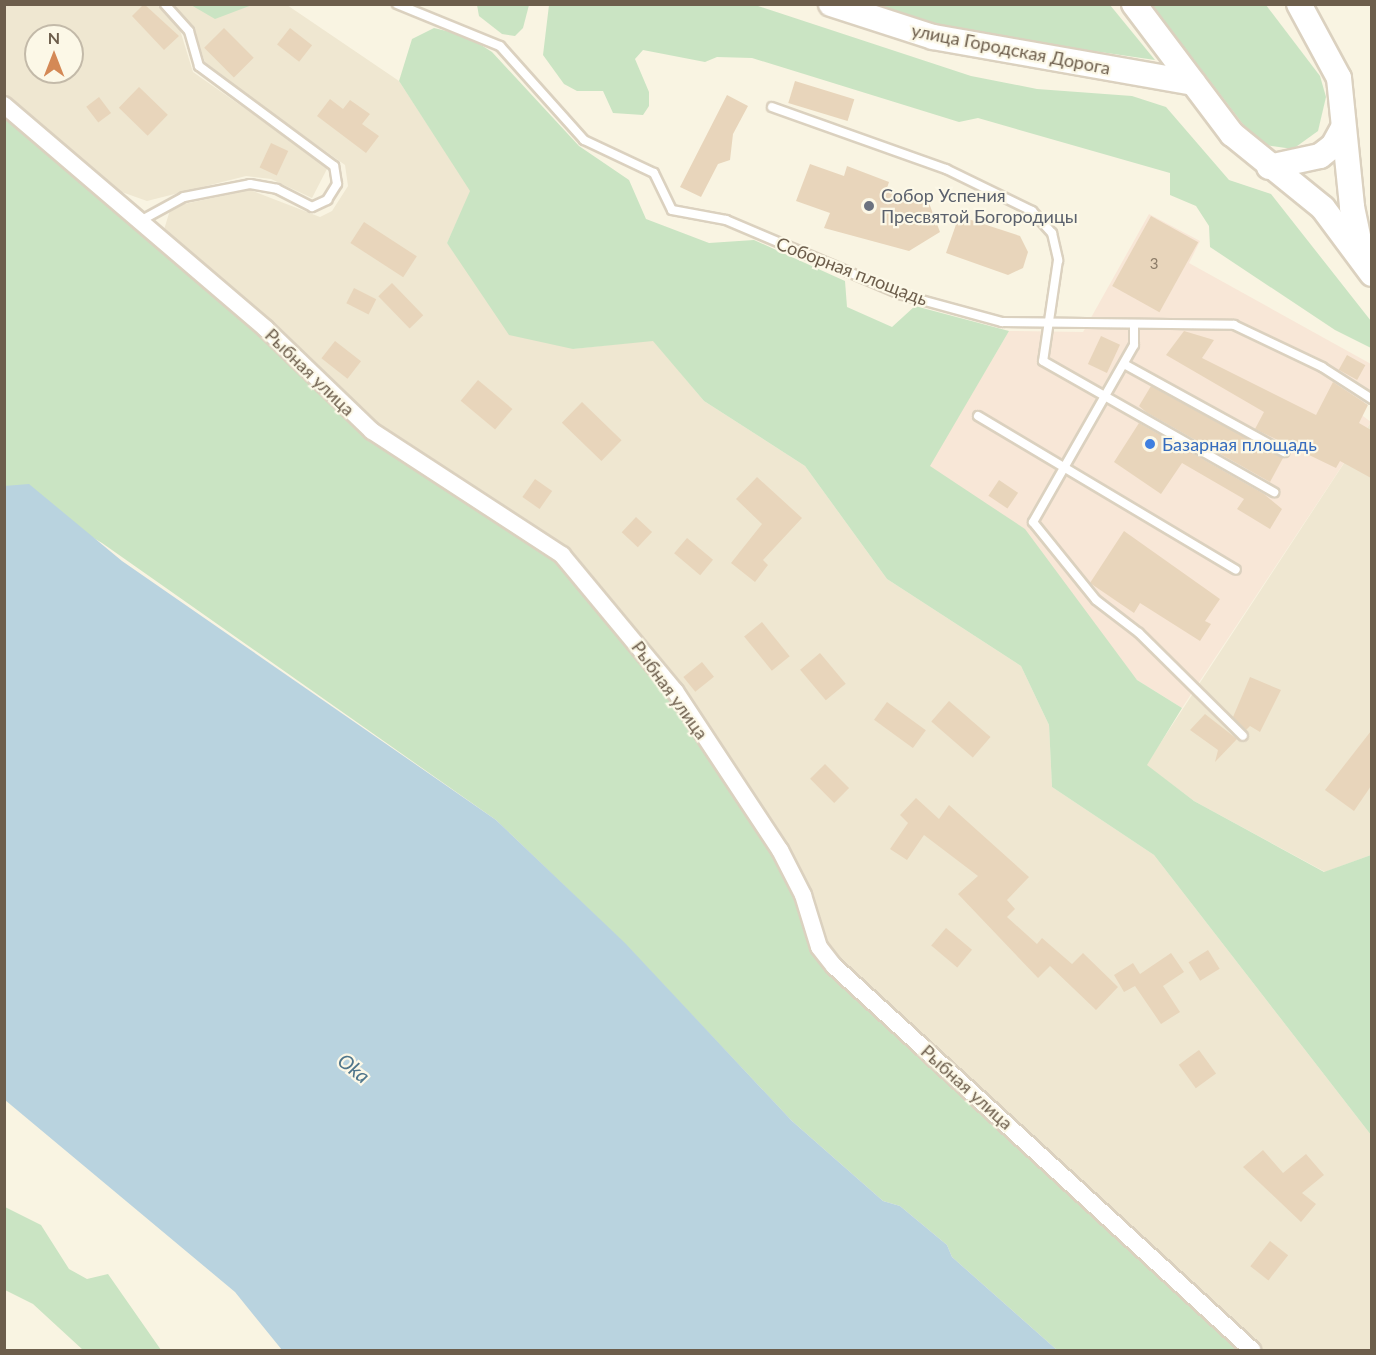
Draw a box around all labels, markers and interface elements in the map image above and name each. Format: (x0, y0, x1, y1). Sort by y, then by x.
street label: улица Городская Дорога (910, 19, 1112, 79)
north arrow (24, 24, 84, 84)
text: N (48, 28, 60, 47)
place label: Собор Успения Пресвятой Богородицы (881, 185, 1078, 228)
marker: Собор Успения Пресвятой Богородицы (862, 199, 876, 213)
street label: Соборная площадь (773, 232, 931, 310)
house number: 3 (1150, 255, 1158, 273)
street label: Рыбная улица (261, 324, 359, 420)
place label: Базарная площадь (1162, 433, 1317, 455)
marker: Базарная площадь (1143, 437, 1157, 451)
street label: Рыбная улица (627, 637, 713, 743)
street label: Рыбная улица (917, 1040, 1017, 1134)
water label: Oka (333, 1048, 375, 1088)

